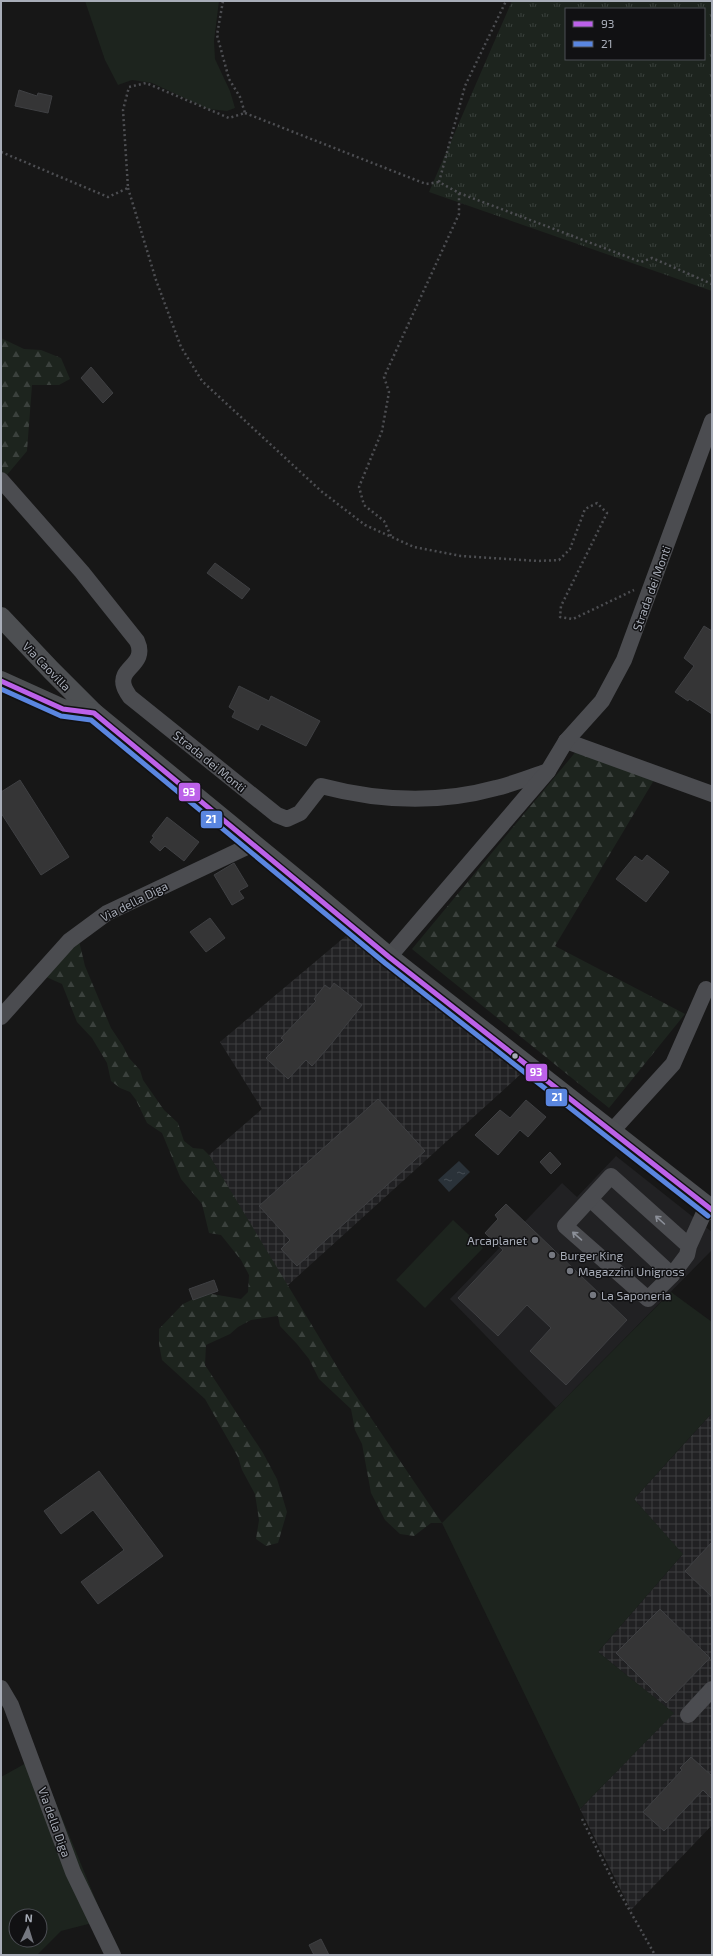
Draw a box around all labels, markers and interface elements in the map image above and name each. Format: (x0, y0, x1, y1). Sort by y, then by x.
legend (565, 8, 705, 60)
text: 93 (601, 16, 615, 30)
text: 21 (601, 36, 613, 50)
street label: Strada dei Monti (629, 543, 673, 632)
street label: Via Caovilla (20, 639, 74, 693)
street label: Strada dei Monti (171, 727, 249, 795)
line badge: 93 (178, 782, 201, 802)
text: 93 (183, 785, 195, 798)
line badge: 21 (200, 810, 223, 829)
text: 21 (205, 812, 217, 825)
street label: Via della Diga (98, 878, 170, 924)
unlabelled marker (510, 1051, 520, 1061)
line badge: 93 (525, 1063, 548, 1082)
text: 93 (530, 1065, 542, 1078)
line badge: 21 (545, 1088, 568, 1107)
text: 21 (551, 1090, 563, 1103)
one-way arrow (654, 1215, 665, 1224)
one-way arrow (571, 1232, 582, 1241)
place label: Arcaplanet (467, 1233, 527, 1247)
marker: Arcaplanet (530, 1235, 540, 1245)
place label: Burger King (560, 1248, 623, 1262)
marker: Burger King (547, 1250, 557, 1260)
place label: Magazzini Unigross (578, 1264, 684, 1278)
marker: Magazzini Unigross (565, 1266, 575, 1276)
place label: La Saponeria (601, 1288, 671, 1302)
marker: La Saponeria (588, 1290, 598, 1300)
street label: Via della Diga (36, 1785, 74, 1859)
north arrow (8, 1908, 48, 1948)
text: N (24, 1911, 33, 1924)

